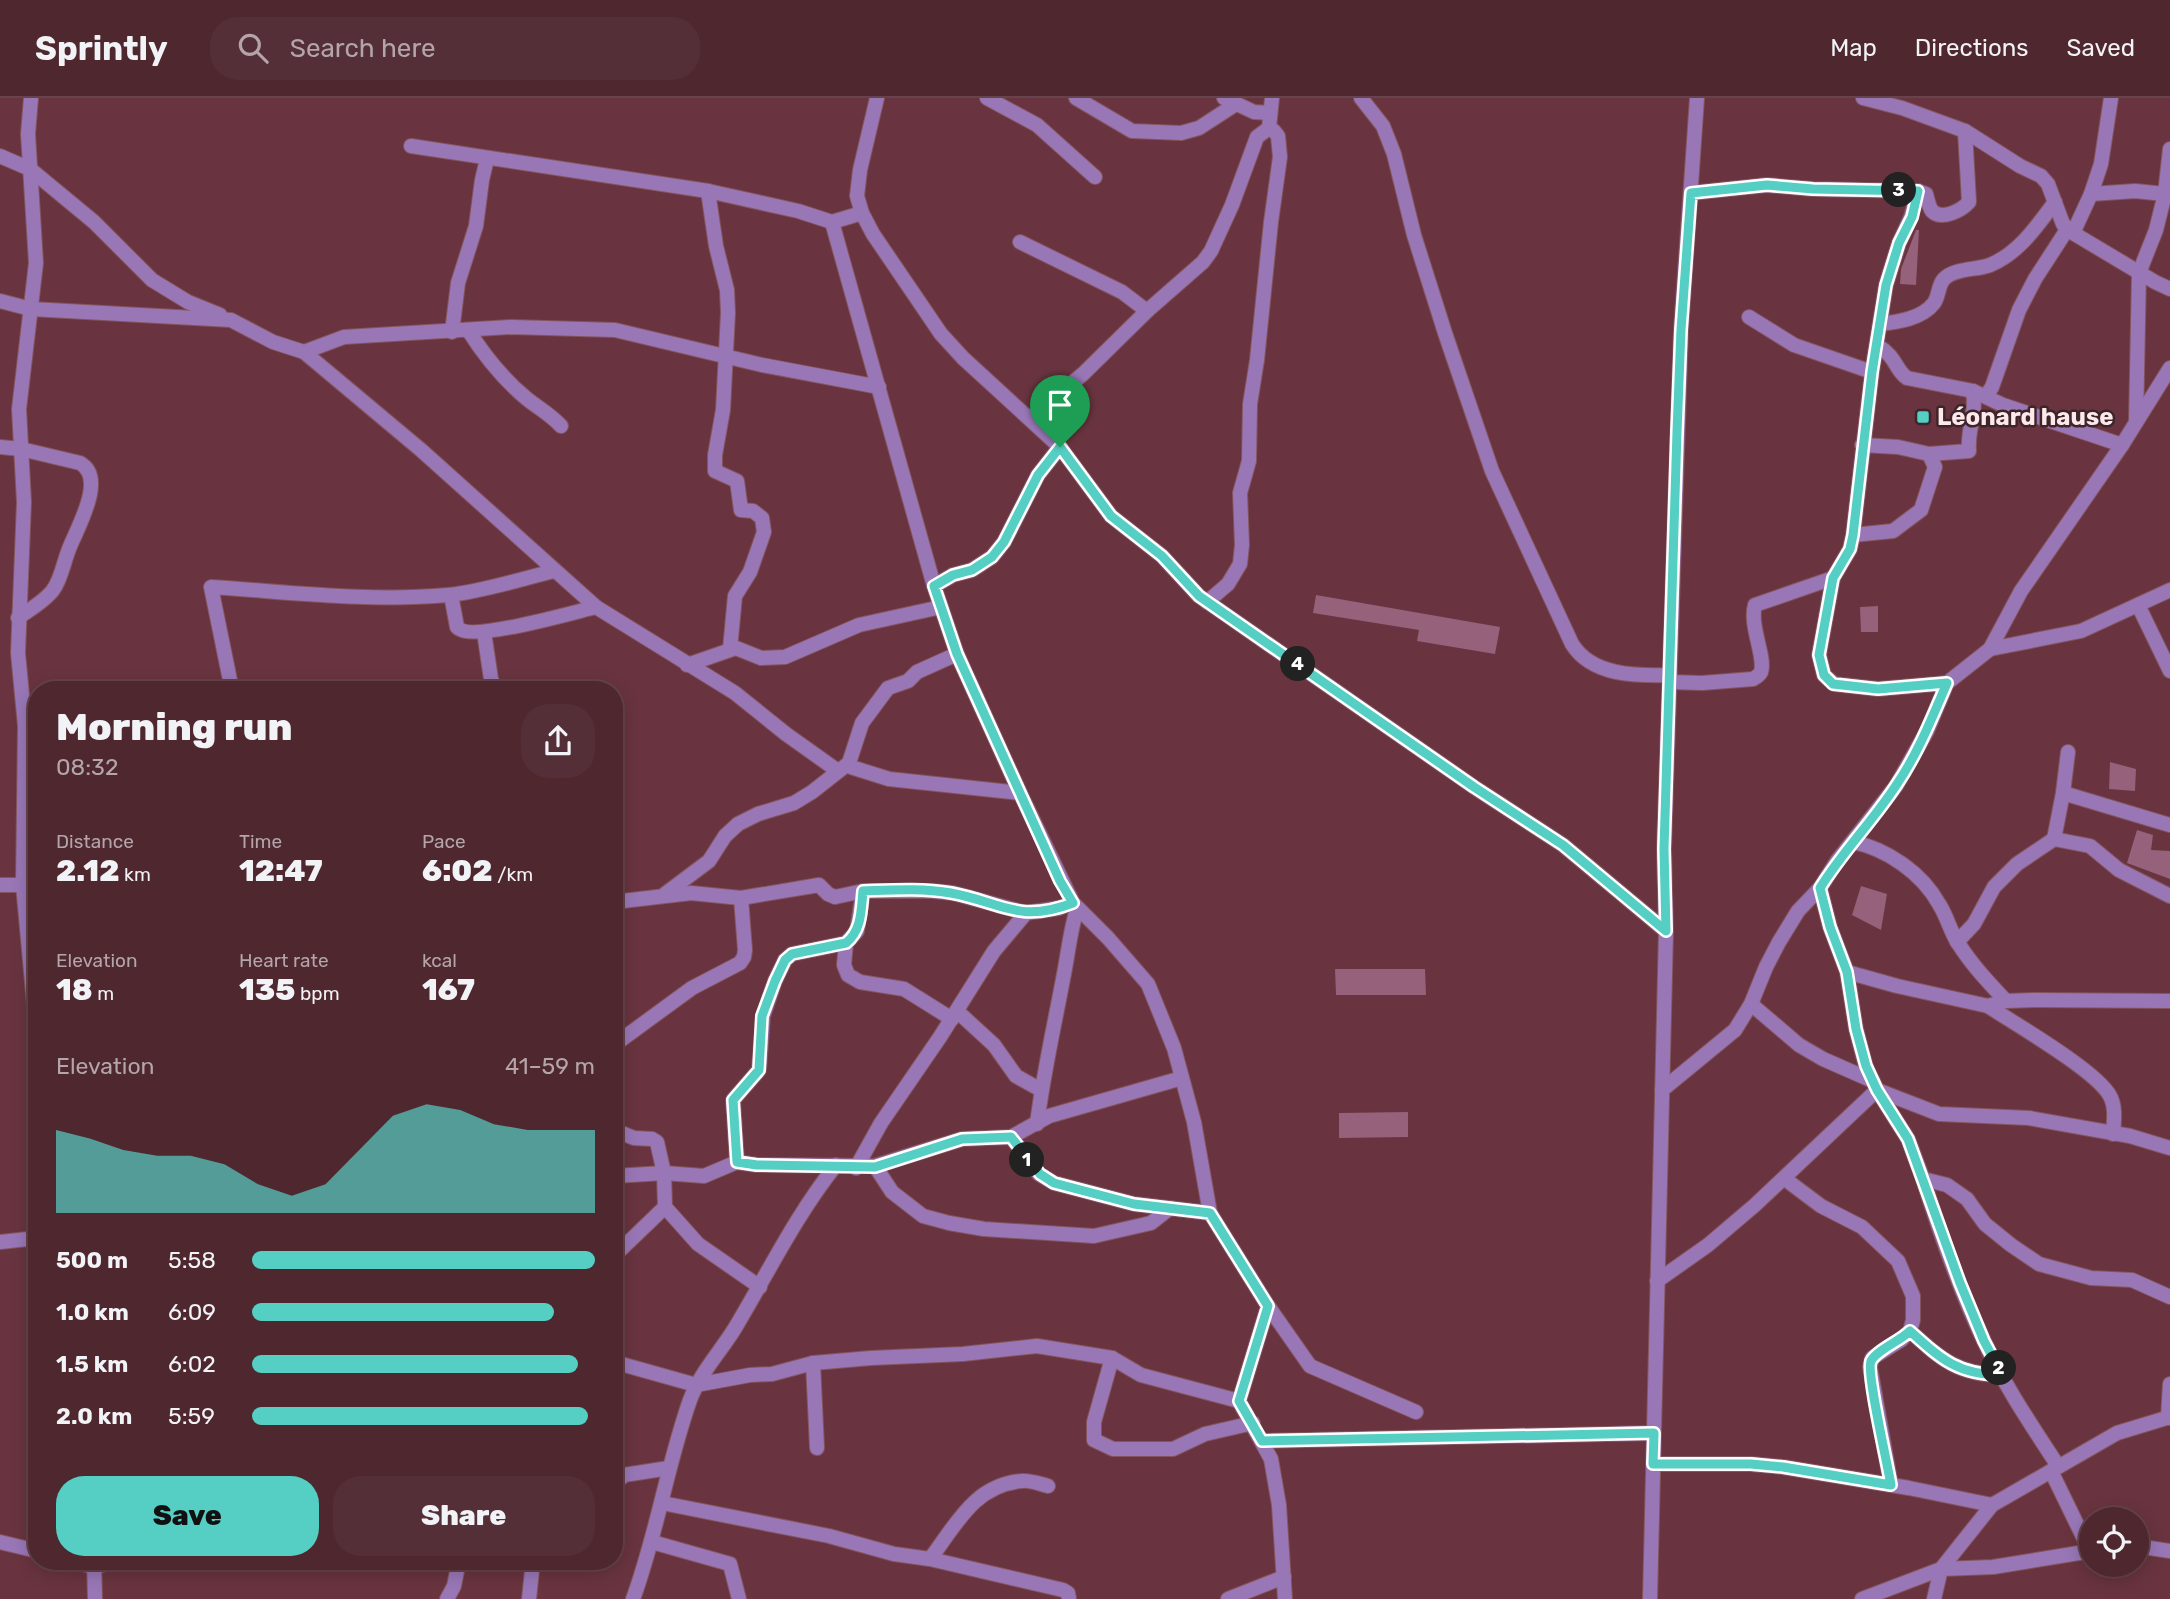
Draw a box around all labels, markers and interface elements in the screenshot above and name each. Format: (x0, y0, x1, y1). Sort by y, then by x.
search box (210, 17, 700, 80)
text: Sprintly (35, 29, 168, 68)
icon: search (234, 29, 272, 67)
text: Search here (290, 33, 436, 64)
text: Map (1830, 34, 1877, 62)
text: Directions (1915, 34, 2028, 62)
text: Saved (2066, 34, 2135, 62)
pin: 3 (1882, 172, 1916, 208)
text: 3 (1892, 178, 1905, 201)
pin (1030, 375, 1090, 447)
icon: arrive (1041, 386, 1079, 424)
place label: Léonard hause (1937, 403, 2113, 431)
marker: Léonard hause (1915, 409, 1931, 425)
pin: 4 (1280, 646, 1316, 682)
text: 4 (1291, 652, 1304, 675)
text: Morning run (56, 704, 293, 750)
button: share (521, 704, 595, 778)
text: 08:32 (56, 753, 118, 781)
text: Distance (56, 830, 134, 853)
text: Time (239, 830, 282, 853)
text: Pace (422, 830, 466, 853)
text: 2.12 (56, 853, 119, 889)
text: 12:47 (239, 853, 323, 889)
text: 6:02 (422, 853, 493, 889)
text: km (119, 863, 151, 886)
text: /km (493, 863, 533, 886)
text: Elevation (56, 949, 137, 972)
text: Heart rate (239, 949, 329, 972)
text: kcal (422, 949, 457, 972)
text: 18 (56, 972, 93, 1008)
text: 135 (239, 972, 295, 1008)
text: 167 (422, 972, 475, 1008)
text: m (93, 982, 114, 1005)
text: bpm (295, 982, 340, 1005)
text: Elevation (56, 1052, 155, 1080)
text: 41–59 m (505, 1052, 595, 1080)
pin: 1 (1010, 1142, 1044, 1178)
text: 1 (1022, 1148, 1031, 1171)
text: 500 m (56, 1246, 128, 1274)
text: 5:58 (168, 1246, 216, 1274)
text: 1.0 km (56, 1298, 129, 1326)
text: 6:09 (168, 1298, 216, 1326)
text: 1.5 km (56, 1350, 128, 1378)
text: 6:02 (168, 1350, 216, 1378)
pin: 2 (1982, 1350, 2016, 1386)
text: 2 (1992, 1356, 2005, 1379)
text: 2.0 km (56, 1402, 132, 1430)
text: 5:59 (168, 1402, 215, 1430)
button: Save (56, 1476, 319, 1556)
button: Share (333, 1476, 595, 1556)
map controls (2079, 1507, 2149, 1577)
button: locate (2079, 1507, 2149, 1577)

